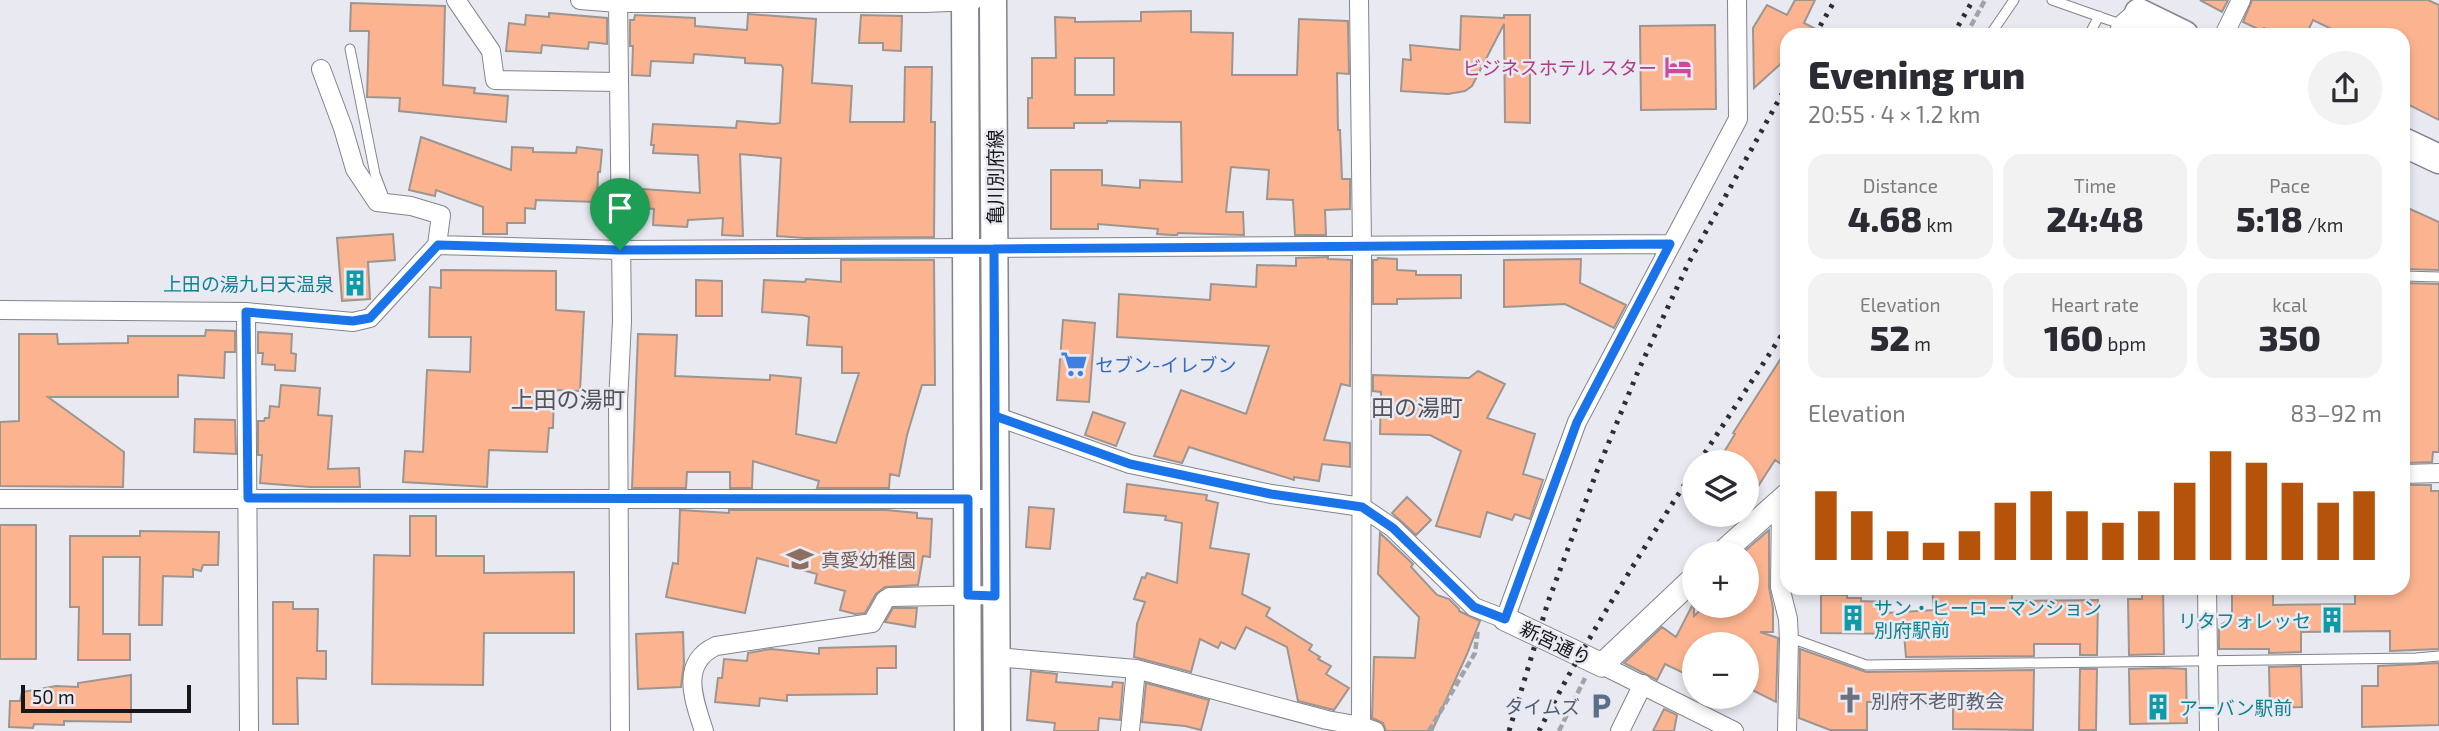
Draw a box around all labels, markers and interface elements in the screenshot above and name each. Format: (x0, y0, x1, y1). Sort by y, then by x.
text: Evening run (1808, 51, 2025, 97)
button: share (2308, 51, 2382, 125)
hotel icon: ビジネスホテル スター (1663, 52, 1693, 82)
place label: ビジネスホテル スター (1463, 56, 1657, 79)
text: 20:55 · 4 × 1.2 km (1808, 100, 1980, 128)
street label: 亀川別府線 (983, 129, 1006, 225)
text: Distance (1863, 174, 1938, 197)
text: Time (2074, 174, 2116, 197)
text: Pace (2269, 174, 2310, 197)
pin (590, 178, 650, 250)
icon: arrive (601, 189, 639, 227)
text: 4.68 (1848, 197, 1922, 239)
text: 24:48 (2046, 197, 2144, 239)
text: 5:18 (2236, 197, 2303, 239)
text: km (1922, 213, 1953, 236)
text: /km (2303, 213, 2343, 236)
building icon: 上田の湯九日天温泉 (340, 268, 370, 298)
place label: 上田の湯九日天温泉 (163, 272, 334, 295)
text: Elevation (1860, 293, 1941, 316)
text: Heart rate (2051, 293, 2139, 316)
text: kcal (2272, 293, 2307, 316)
text: 52 (1870, 316, 1910, 358)
text: 160 (2044, 316, 2103, 358)
text: 350 (2259, 316, 2321, 358)
text: m (1910, 332, 1931, 355)
text: bpm (2103, 332, 2146, 355)
supermarket icon: セブン-イレブン (1059, 349, 1089, 379)
place label: セブン-イレブン (1095, 353, 1237, 376)
district label: 上田の湯町 (511, 385, 626, 413)
district label: 田の湯町 (1371, 393, 1463, 421)
text: Elevation (1808, 399, 1906, 427)
text: 83–92 m (2290, 399, 2382, 427)
map controls (1682, 450, 1759, 709)
button: layers (1682, 450, 1759, 527)
button: + (1682, 541, 1759, 618)
school or university icon: 真愛幼稚園 (785, 544, 815, 574)
place label: 真愛幼稚園 (821, 548, 916, 571)
place label: サン・ヒーローマンション 別府駅前 (1874, 596, 2102, 641)
building icon: サン・ヒーローマンション 別府駅前 (1838, 603, 1868, 633)
building icon: リタフォレッセ (2317, 605, 2347, 635)
place label: リタフォレッセ (2178, 609, 2311, 632)
street label: 新宮通り (1517, 616, 1595, 670)
button: − (1682, 632, 1759, 709)
scale bar (21, 682, 191, 714)
text: 50 m (32, 685, 75, 708)
church icon: 別府不老町教会 (1835, 685, 1865, 715)
place label: 別府不老町教会 (1871, 689, 2004, 712)
parking icon: タイムズ (1586, 691, 1616, 721)
building icon: アーバン駅前 (2143, 692, 2173, 722)
place label: タイムズ (1504, 695, 1580, 718)
place label: アーバン駅前 (2179, 696, 2293, 719)

